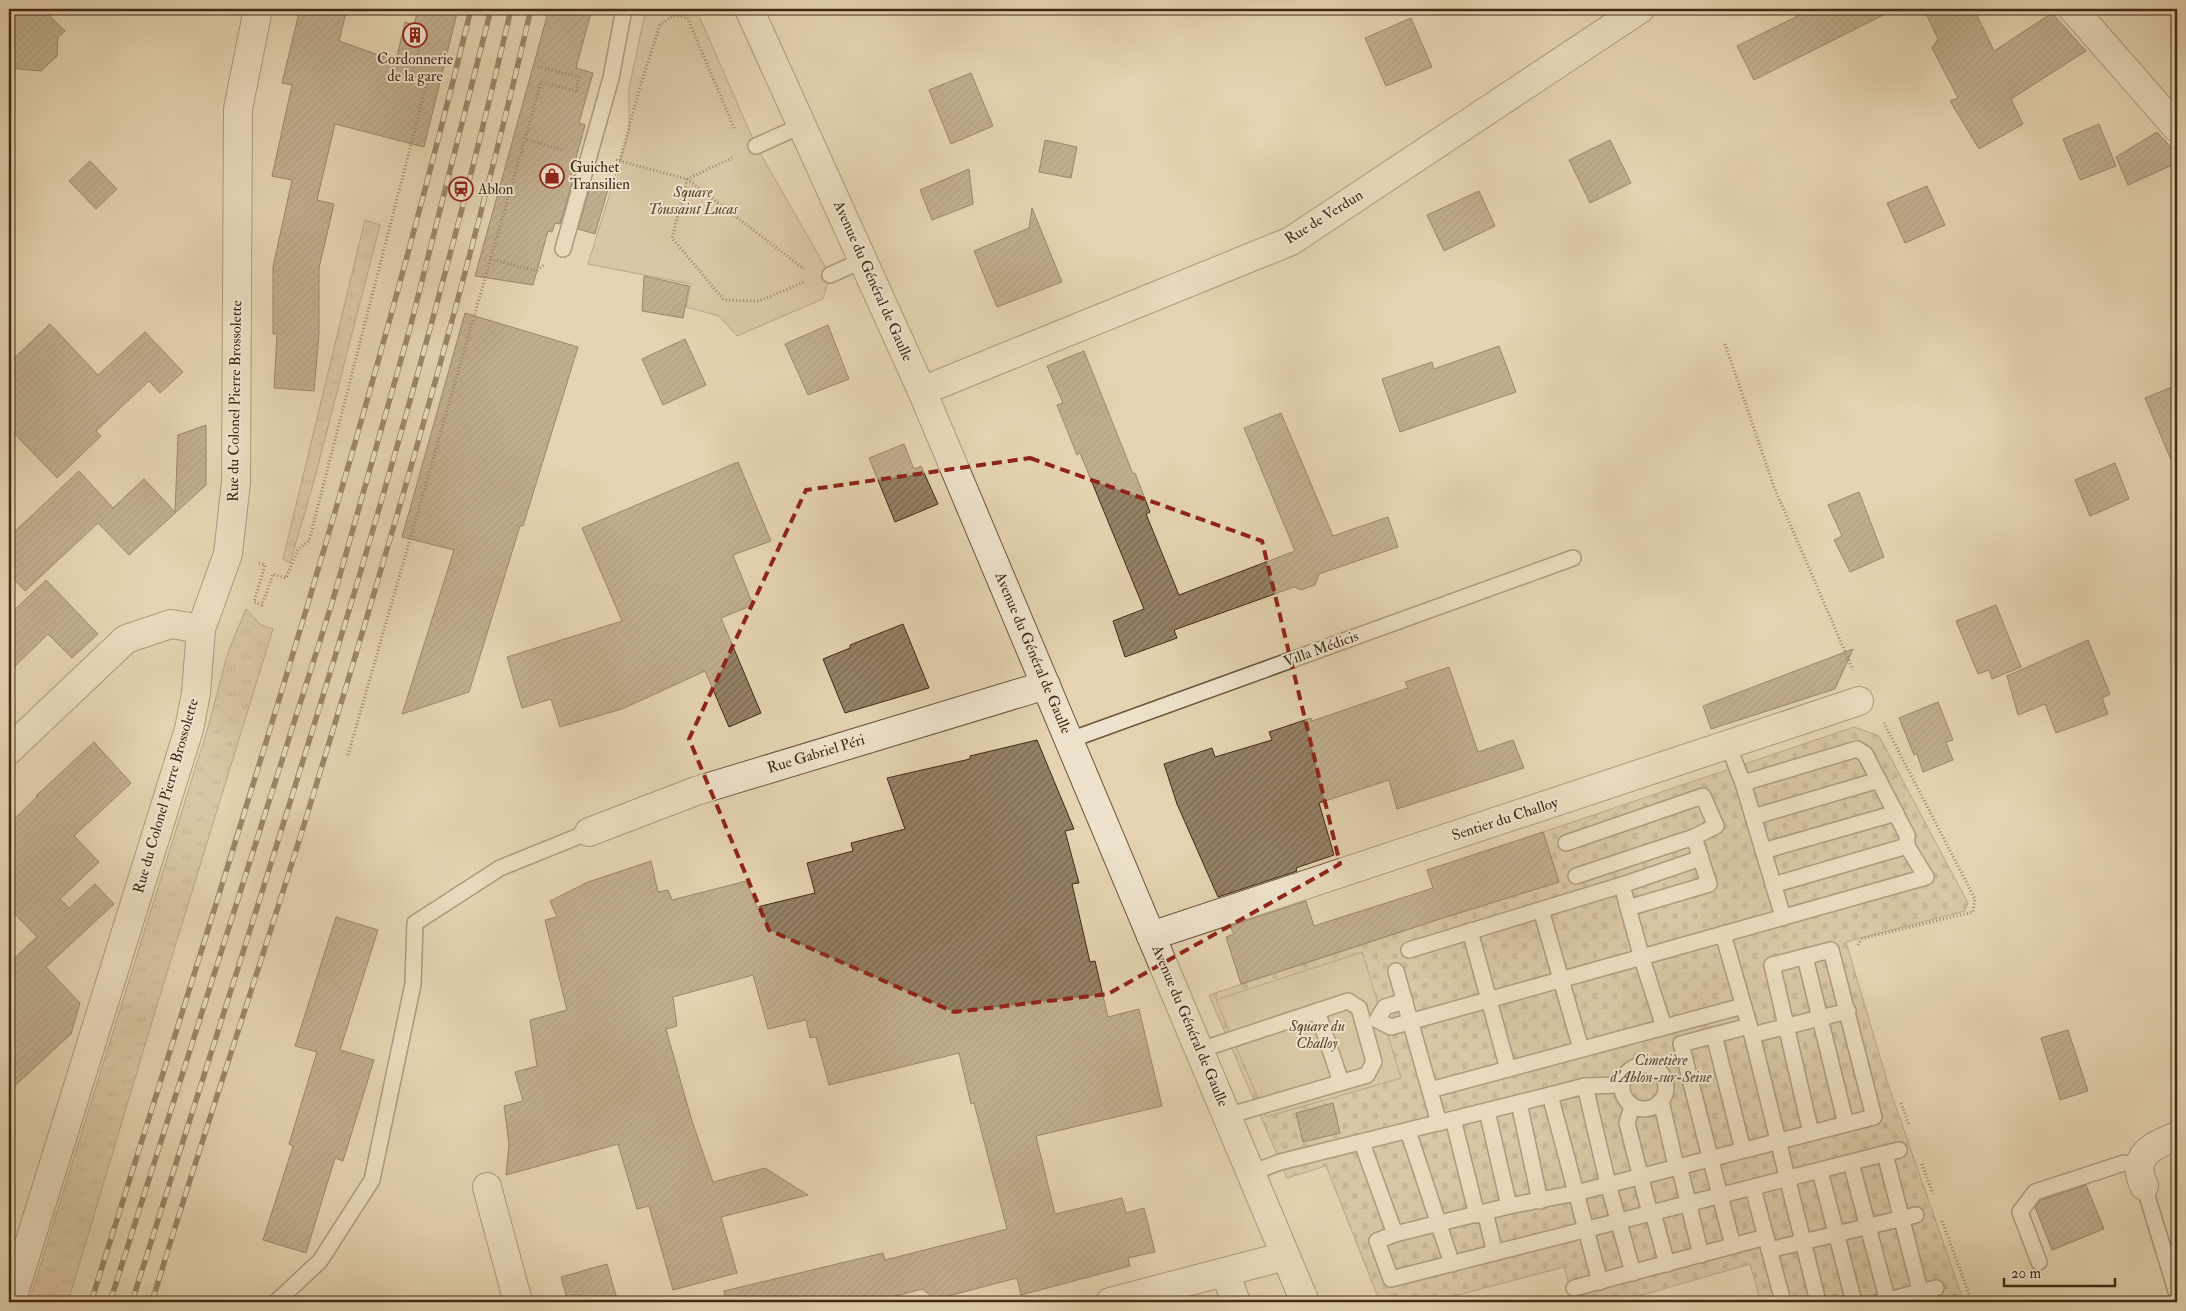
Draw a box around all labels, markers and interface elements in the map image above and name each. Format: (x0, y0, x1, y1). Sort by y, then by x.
building icon: Cordonnerie de la gare (402, 22, 428, 48)
place label: Cordonnerie de la gare (377, 50, 453, 86)
place label: Guichet Transilien (570, 158, 630, 194)
shop icon: Guichet Transilien (539, 163, 565, 189)
station icon: Ablon (448, 176, 474, 202)
place label: Ablon (477, 180, 514, 199)
park label: Square Toussaint Lucas (648, 183, 738, 219)
street label: Rue de Verdun (1281, 185, 1367, 249)
street label: Avenue du Général de Gaulle (829, 197, 917, 364)
street label: Rue du Colonel Pierre Brossolette (224, 300, 246, 502)
street label: Avenue du Général de Gaulle (990, 568, 1076, 737)
street label: Villa Médicis (1281, 627, 1361, 671)
street label: Rue du Colonel Pierre Brossolette (129, 696, 203, 896)
street label: Rue Gabriel Péri (765, 730, 867, 778)
street label: Sentier du Challoy (1449, 793, 1561, 845)
street label: Avenue du Général de Gaulle (1147, 941, 1233, 1110)
park label: Square du Challoy (1288, 1017, 1345, 1053)
park label: Cimetière d'Ablon-sur-Seine (1610, 1051, 1712, 1087)
scale bar (2004, 1256, 2115, 1288)
text: 20 m (2011, 1264, 2041, 1283)

